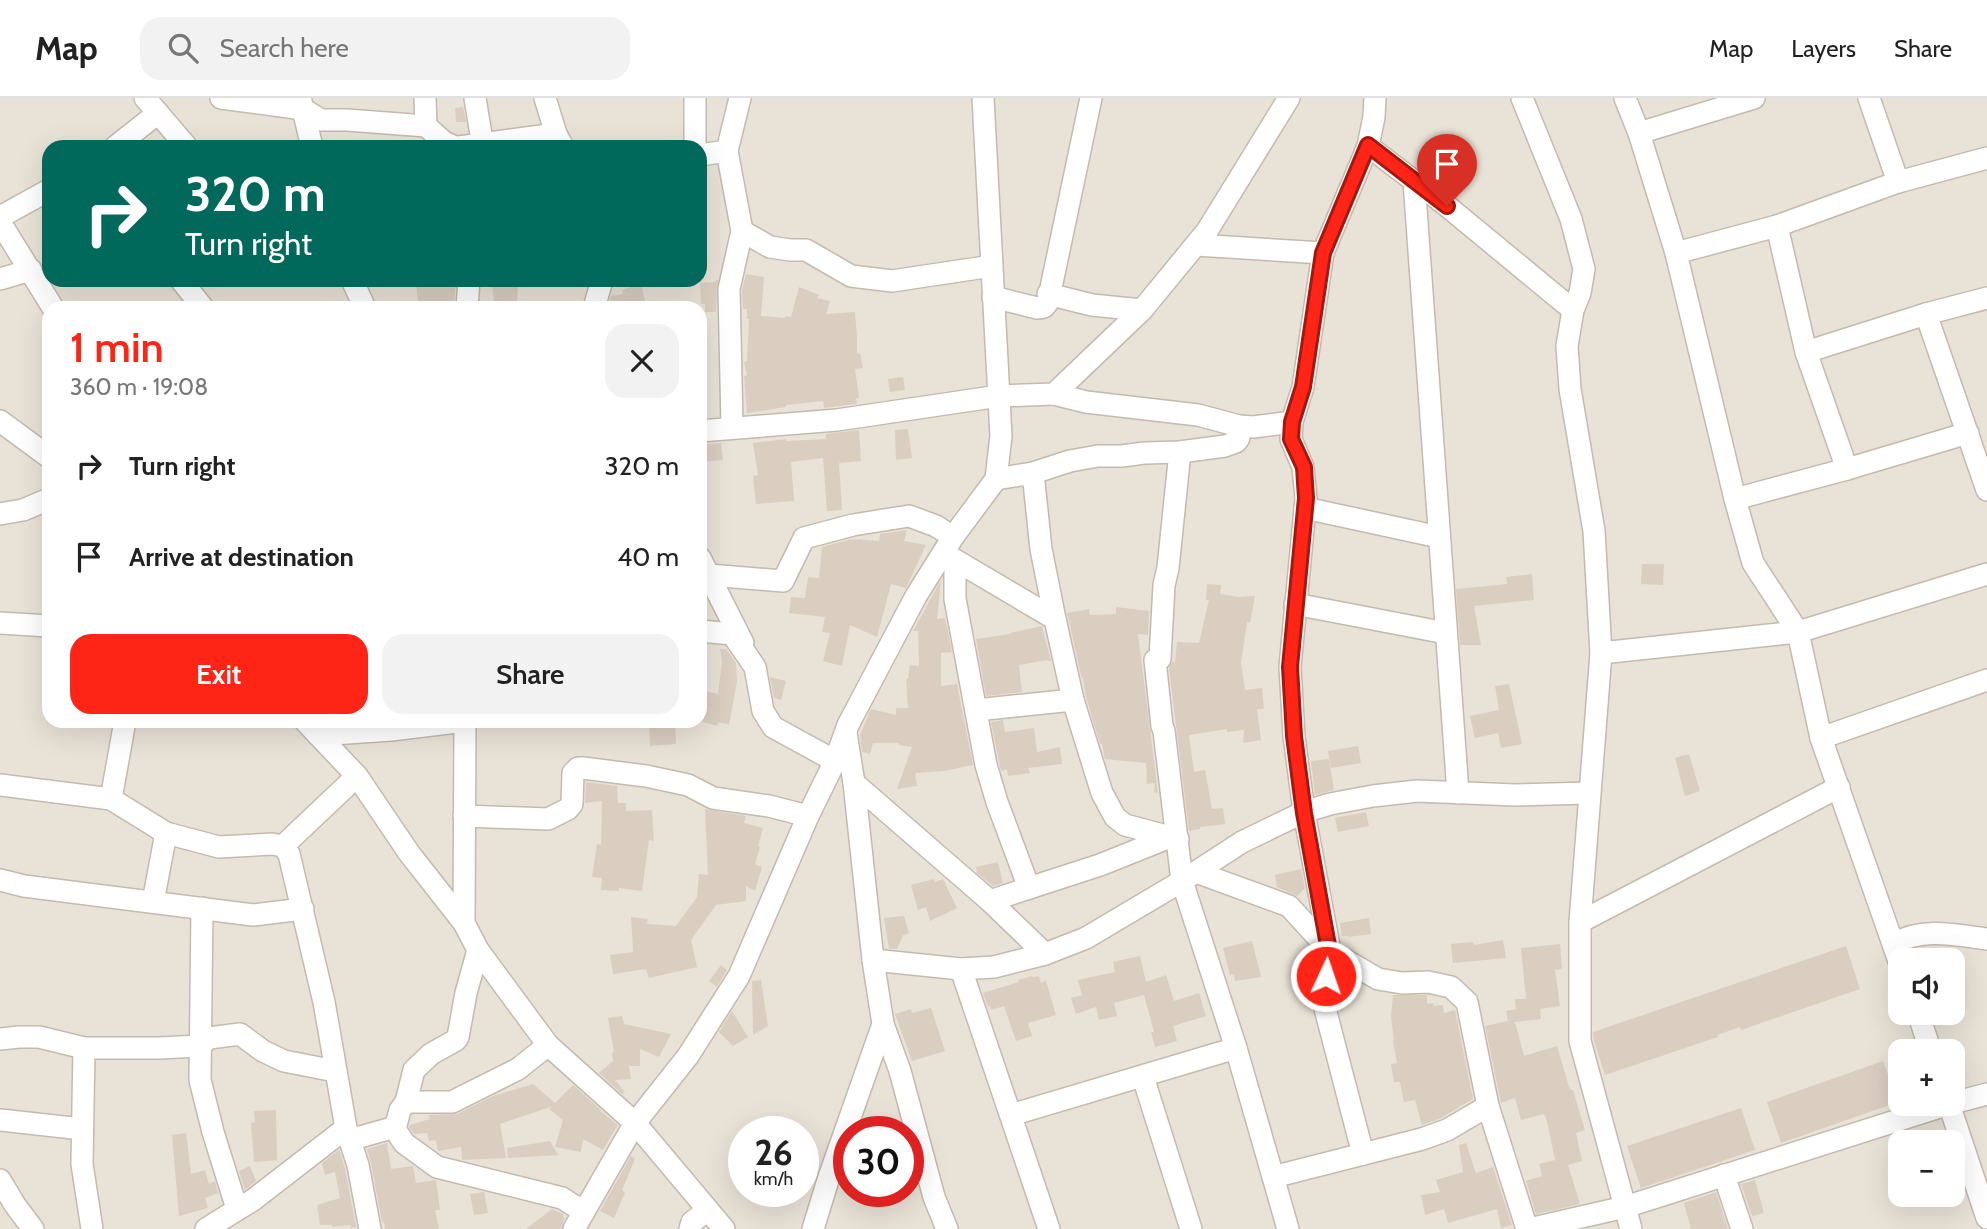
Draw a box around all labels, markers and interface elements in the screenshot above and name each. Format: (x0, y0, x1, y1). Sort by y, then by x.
search box (140, 17, 630, 80)
text: Map (35, 28, 98, 68)
icon: search (164, 29, 202, 67)
text: Search here (220, 32, 349, 64)
text: Map (1709, 34, 1753, 63)
text: Layers (1791, 34, 1856, 63)
text: Share (1894, 34, 1952, 63)
pin (1417, 134, 1477, 206)
icon: arrive (1428, 145, 1466, 183)
text: 320 m (185, 164, 326, 223)
icon: right (70, 168, 161, 259)
text: Turn right (185, 224, 312, 263)
text: 1 min (70, 321, 164, 373)
button: close (605, 324, 679, 398)
text: 360 m · 19:08 (70, 373, 208, 401)
icon: right (70, 447, 108, 485)
text: Turn right (129, 450, 235, 482)
text: 320 m (605, 450, 679, 482)
icon: arrive (70, 538, 108, 576)
text: Arrive at destination (129, 541, 354, 573)
text: 40 m (617, 541, 679, 573)
button: Exit (70, 634, 368, 714)
button: Share (382, 634, 679, 714)
position arrow (1289, 939, 1363, 1013)
map controls (1888, 948, 1965, 1207)
button: sound (1888, 948, 1965, 1025)
button: + (1888, 1039, 1965, 1116)
speed limit sign: 30 (833, 1116, 924, 1207)
button: − (1888, 1130, 1965, 1207)
text: 26 (754, 1131, 793, 1174)
text: km/h (754, 1168, 793, 1190)

